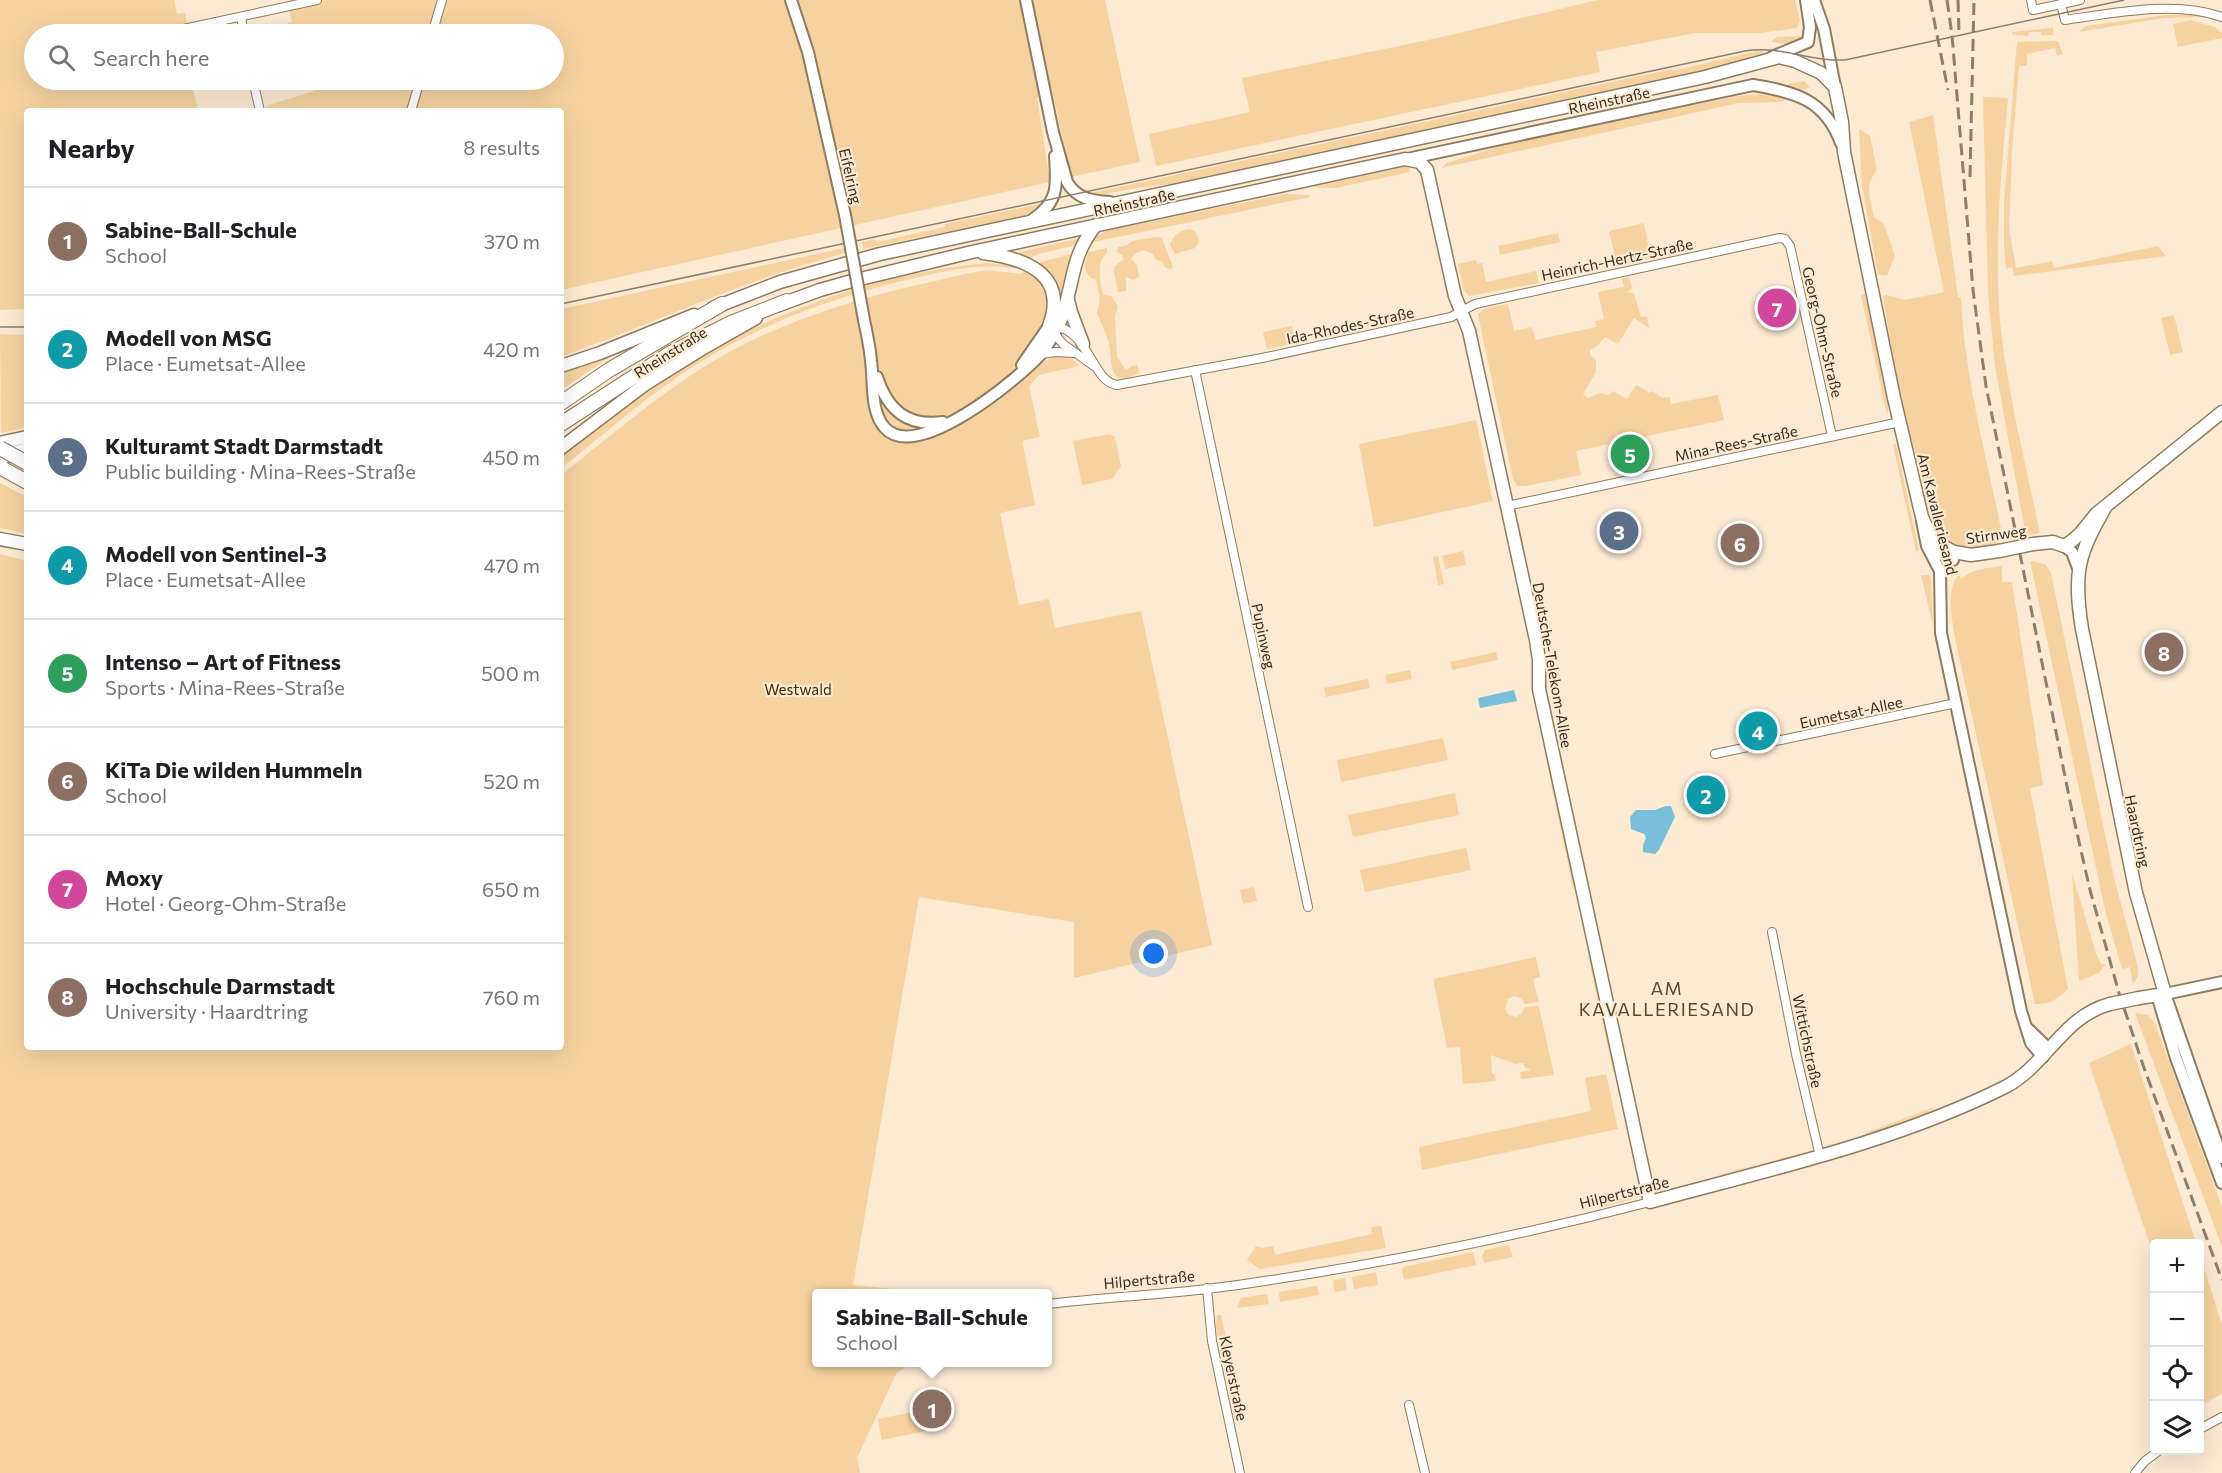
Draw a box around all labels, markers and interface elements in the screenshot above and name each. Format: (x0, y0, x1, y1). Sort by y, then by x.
search box (24, 24, 564, 90)
icon: search (45, 41, 78, 74)
text: Search here (93, 44, 209, 71)
street label: Rheinstraße (1567, 83, 1651, 117)
text: Nearby (48, 132, 135, 163)
text: 8 results (463, 135, 540, 159)
street label: Eifelring (836, 146, 866, 206)
street label: Rheinstraße (1092, 185, 1176, 219)
text: Sabine-Ball-Schule (105, 216, 297, 243)
text: 1 (63, 229, 72, 253)
text: 370 m (484, 229, 540, 253)
street label: Heinrich-Hertz-Straße (1540, 234, 1694, 284)
text: School (105, 243, 167, 267)
street label: Georg-Ohm-Straße (1799, 265, 1847, 399)
pin: 7 (1758, 286, 1796, 330)
street label: Ida-Rhodes-Straße (1285, 303, 1415, 347)
street label: Rheinstraße (630, 322, 710, 382)
text: Modell von MSG (105, 324, 272, 351)
text: 2 (62, 337, 73, 361)
text: 420 m (483, 337, 540, 361)
text: Place · Eumetsat-Allee (105, 351, 306, 375)
street label: Mina-Rees-Straße (1673, 421, 1799, 465)
text: Kulturamt Stadt Darmstadt (105, 432, 383, 459)
pin: 5 (1610, 432, 1650, 476)
text: 3 (62, 445, 73, 469)
text: 450 m (482, 445, 540, 469)
street label: Am Kavalleriesand (1914, 451, 1962, 577)
text: Public building · Mina-Rees-Straße (105, 459, 416, 483)
pin: 3 (1600, 508, 1638, 554)
pin: 6 (1720, 520, 1760, 566)
street label: Stirnweg (1965, 521, 2027, 547)
text: Modell von Sentinel-3 (105, 540, 327, 567)
text: 4 (61, 553, 74, 577)
text: 470 m (484, 553, 540, 577)
text: Place · Eumetsat-Allee (105, 567, 306, 591)
street label: Deutsche-Telekom-Allee (1530, 581, 1576, 749)
street label: Pupinweg (1248, 601, 1280, 671)
pin: 8 (2144, 630, 2184, 674)
text: Intenso – Art of Fitness (105, 648, 341, 675)
text: 5 (62, 661, 73, 685)
text: 500 m (481, 661, 540, 685)
text: Sports · Mina-Rees-Straße (105, 675, 345, 699)
park label: Westwald (764, 680, 832, 698)
street label: Eumetsat-Allee (1798, 692, 1904, 732)
pin: 4 (1738, 708, 1778, 754)
text: KiTa Die wilden Hummeln (105, 756, 363, 783)
text: 6 (61, 769, 74, 793)
text: 520 m (483, 769, 540, 793)
pin: 2 (1686, 772, 1726, 818)
text: School (105, 783, 167, 807)
street label: Haardtring (2121, 793, 2155, 869)
text: Moxy (105, 864, 163, 891)
text: 7 (62, 877, 73, 901)
text: 650 m (482, 877, 540, 901)
text: Hotel · Georg-Ohm-Straße (105, 891, 346, 915)
your location (1139, 939, 1168, 968)
text: Hochschule Darmstadt (105, 972, 335, 999)
district label: AM KAVALLERIESAND (1579, 977, 1755, 1020)
text: 8 (61, 985, 74, 1009)
text: 760 m (483, 985, 540, 1009)
street label: Wittichstraße (1789, 993, 1827, 1089)
text: University · Haardtring (105, 999, 308, 1023)
street label: Hilpertstraße (1577, 1172, 1671, 1212)
map controls (2150, 1239, 2204, 1455)
button: + (2150, 1239, 2204, 1293)
street label: Hilpertstraße (1103, 1266, 1195, 1292)
popup (812, 1289, 1052, 1367)
button: − (2150, 1293, 2204, 1347)
text: Sabine-Ball-Schule (836, 1303, 1028, 1330)
text: School (836, 1330, 898, 1354)
street label: Kleyerstraße (1216, 1334, 1252, 1422)
button: locate (2150, 1347, 2204, 1401)
pin: 1 (912, 1386, 952, 1432)
button: layers (2150, 1401, 2204, 1455)

